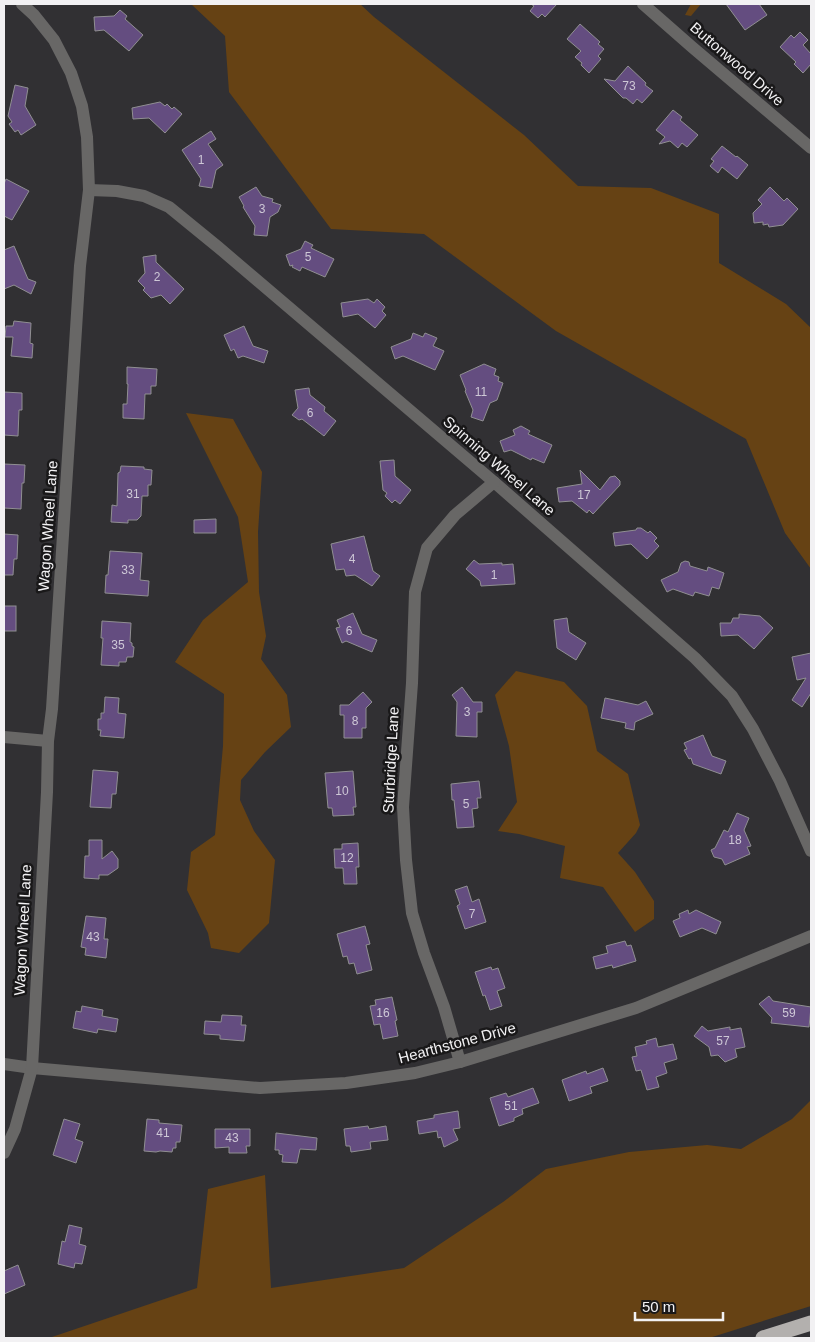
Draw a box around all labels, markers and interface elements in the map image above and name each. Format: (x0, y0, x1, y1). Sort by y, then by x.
street label: Buttonwood Drive (687, 18, 788, 109)
house number: 73 (622, 79, 636, 93)
house number: 1 (198, 153, 205, 167)
house number: 3 (259, 202, 266, 216)
house number: 5 (305, 250, 312, 264)
house number: 2 (154, 270, 161, 284)
house number: 11 (475, 385, 488, 399)
house number: 6 (307, 406, 314, 420)
street label: Spinning Wheel Lane (440, 412, 559, 519)
street label: Wagon Wheel Lane (34, 460, 61, 592)
house number: 31 (126, 487, 140, 501)
house number: 17 (577, 488, 591, 502)
house number: 4 (349, 552, 356, 566)
house number: 33 (121, 563, 135, 577)
house number: 1 (491, 568, 498, 582)
house number: 6 (346, 624, 353, 638)
house number: 35 (111, 638, 125, 652)
house number: 3 (464, 705, 471, 719)
street label: Sturbridge Lane (379, 706, 402, 814)
house number: 8 (352, 714, 359, 728)
house number: 10 (335, 784, 349, 798)
house number: 5 (463, 797, 470, 811)
house number: 18 (728, 833, 742, 847)
house number: 12 (340, 851, 354, 865)
street label: Wagon Wheel Lane (11, 864, 34, 996)
house number: 7 (469, 907, 476, 921)
house number: 43 (86, 930, 100, 944)
house number: 16 (376, 1006, 390, 1020)
house number: 59 (782, 1006, 796, 1020)
street label: Hearthstone Drive (396, 1019, 517, 1066)
house number: 57 (716, 1034, 730, 1048)
house number: 51 (504, 1099, 518, 1113)
house number: 41 (156, 1126, 170, 1140)
house number: 43 (225, 1131, 239, 1145)
scale bar (635, 1290, 722, 1322)
text: 50 m (642, 1298, 675, 1315)

